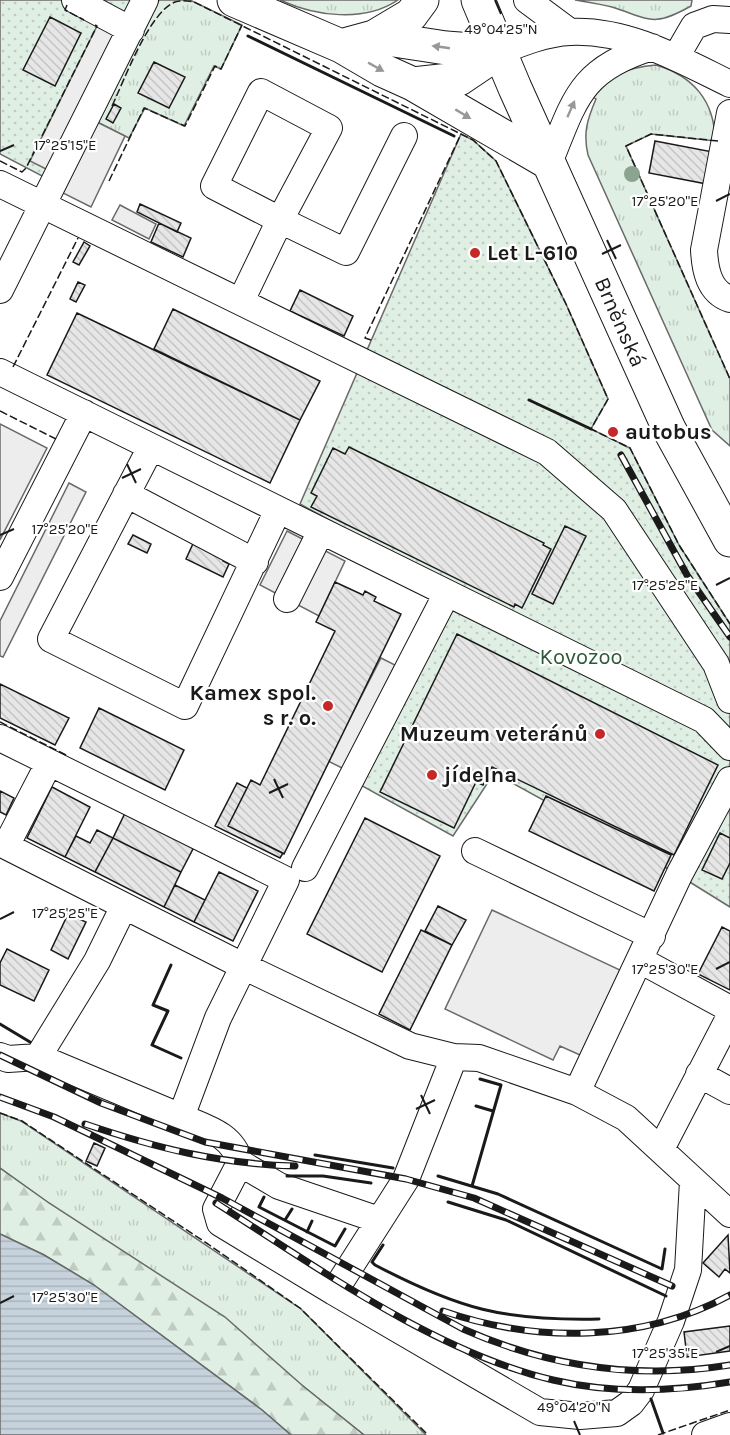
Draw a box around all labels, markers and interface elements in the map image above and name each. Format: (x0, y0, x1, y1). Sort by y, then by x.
text: 49°04'25"N (464, 20, 538, 38)
one-way arrow (431, 42, 450, 52)
one-way arrow (368, 62, 385, 72)
one-way arrow (566, 100, 576, 118)
one-way arrow (455, 108, 471, 119)
text: 17°25'15"E (34, 136, 96, 154)
text: 17°25'20"E (632, 192, 698, 210)
place label: Let L-610 (487, 240, 578, 266)
marker: Let L-610 (468, 246, 482, 260)
street label: Brněnská (589, 273, 651, 371)
place label: autobus (625, 419, 712, 445)
marker: autobus (606, 425, 620, 439)
text: 17°25'20"E (32, 520, 98, 538)
text: 17°25'25"E (632, 576, 698, 594)
park label: Kovozoo (540, 644, 622, 670)
place label: Kamex spol. s r. o. (190, 680, 316, 731)
marker: Kamex spol. s r. o. (321, 699, 335, 713)
place label: Muzeum veteránů (400, 721, 588, 747)
marker: Muzeum veteránů (593, 727, 607, 741)
place label: jídelna (442, 762, 517, 788)
marker: jídelna (425, 768, 439, 782)
text: 17°25'25"E (32, 904, 98, 922)
text: 17°25'30"E (631, 960, 699, 978)
text: 17°25'30"E (31, 1288, 99, 1306)
text: 17°25'35"E (632, 1344, 698, 1362)
text: 49°04'20"N (537, 1398, 611, 1416)

